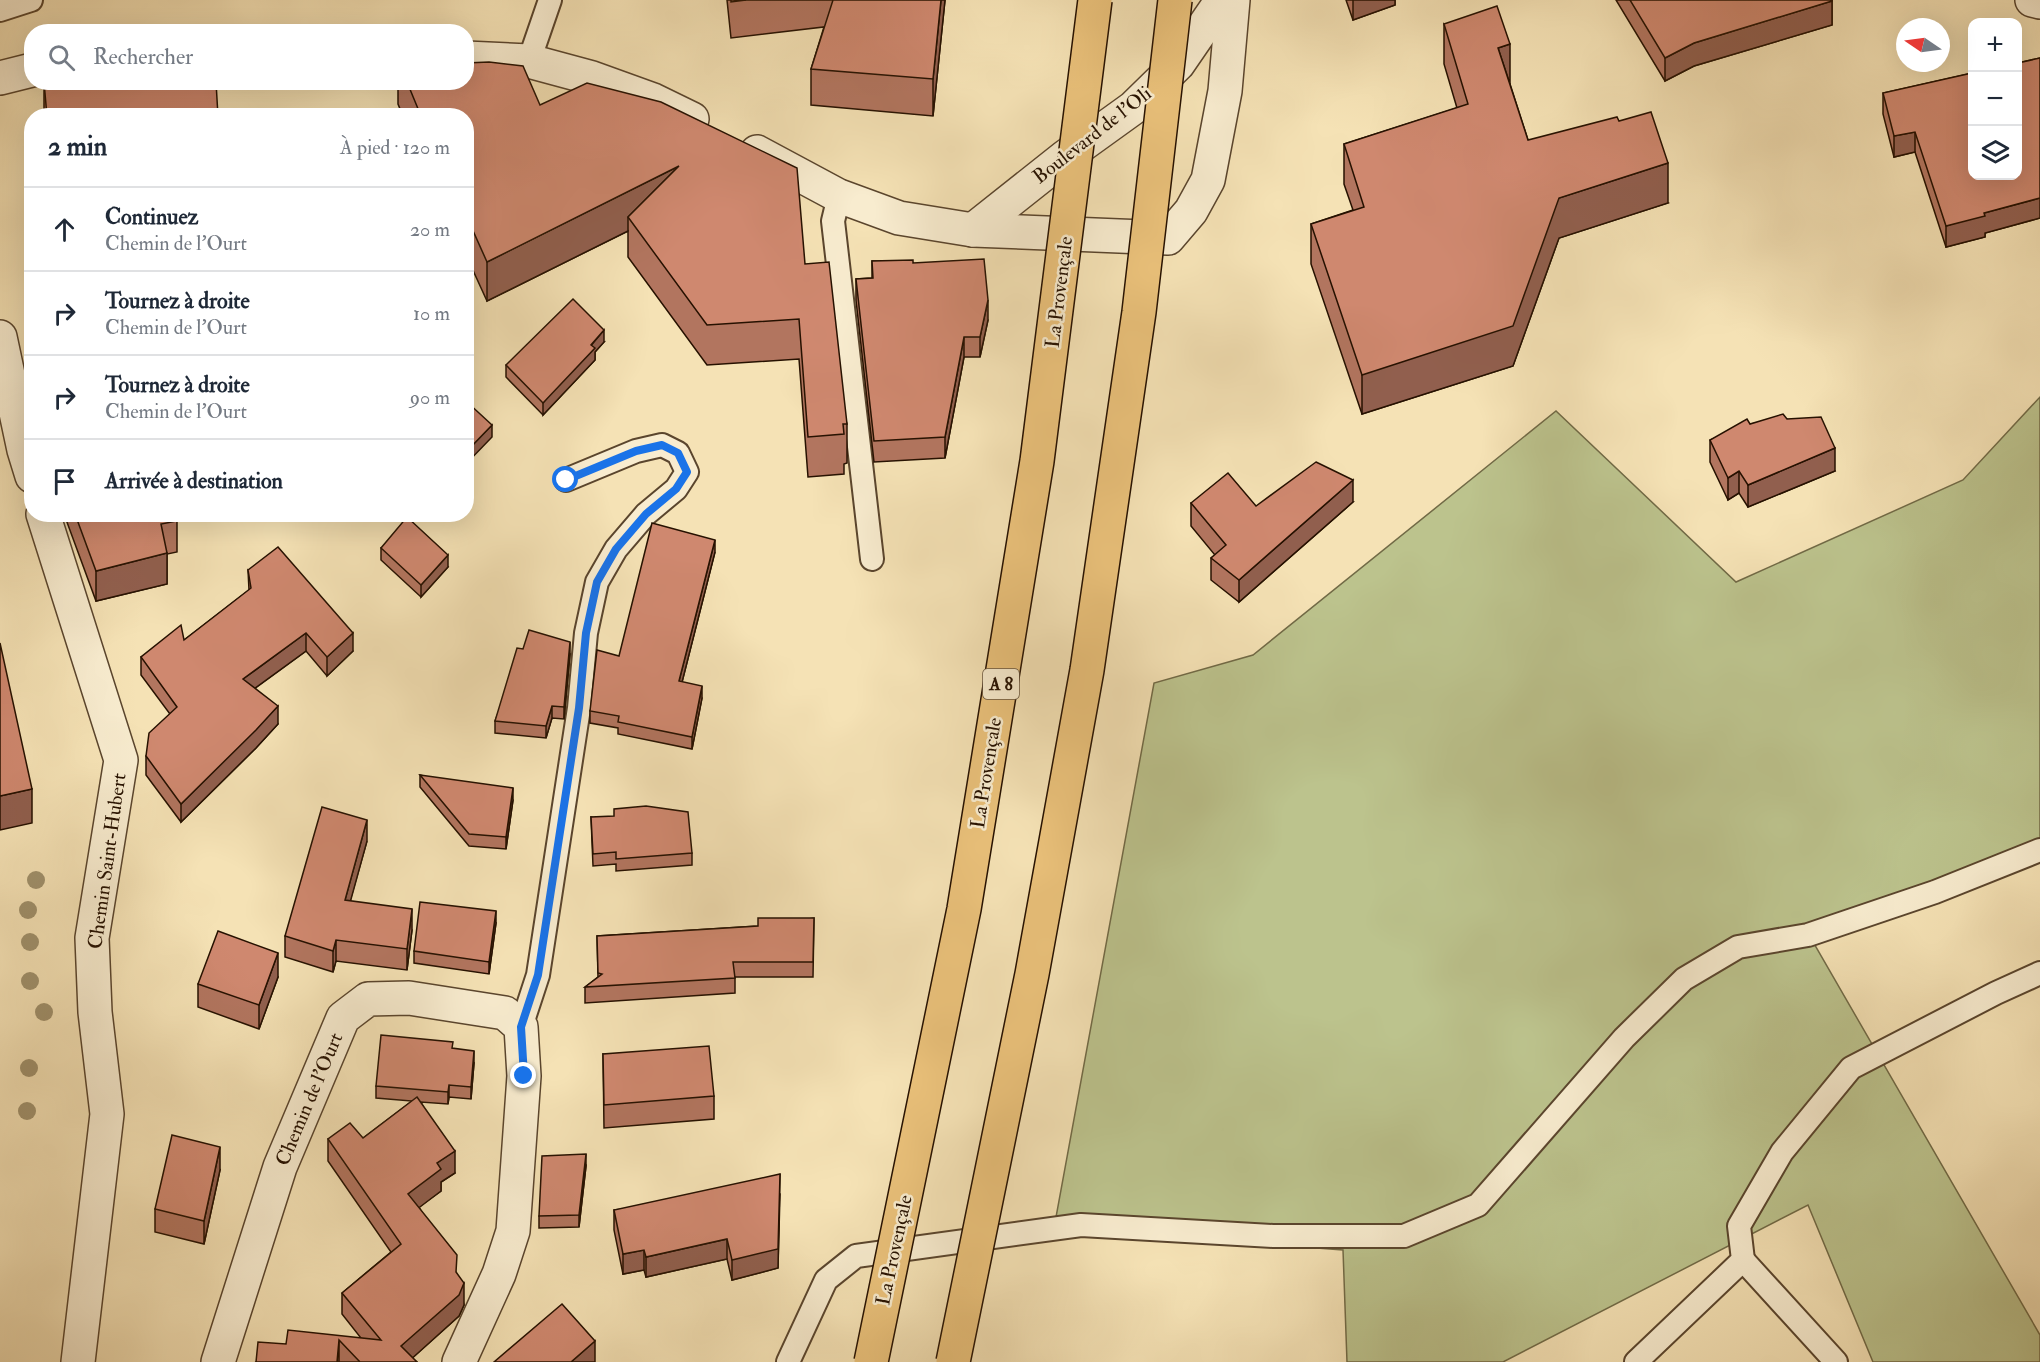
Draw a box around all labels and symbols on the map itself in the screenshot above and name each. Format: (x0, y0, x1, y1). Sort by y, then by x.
north arrow (1896, 18, 1950, 72)
street label: Boulevard de l'Oli (1028, 81, 1156, 189)
street label: La Provençale (1040, 235, 1078, 349)
route start (552, 466, 578, 492)
road number: A 8 (983, 669, 1019, 699)
street label: La Provençale (965, 716, 1007, 830)
street label: Chemin Saint-Hubert (82, 771, 132, 951)
street label: Chemin de l'Ourt (270, 1028, 348, 1169)
route end (510, 1062, 536, 1088)
street label: La Provençale (870, 1193, 918, 1307)

